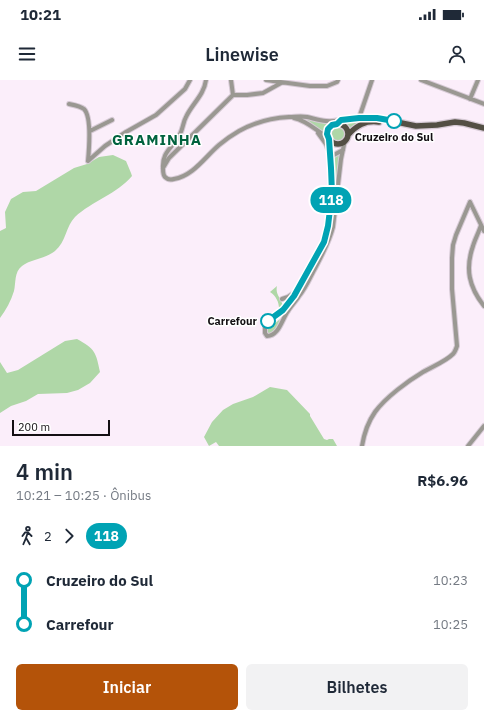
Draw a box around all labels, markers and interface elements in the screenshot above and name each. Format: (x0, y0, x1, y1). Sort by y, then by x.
text: 10:21 (20, 5, 61, 24)
icon: menu (16, 43, 38, 65)
text: Linewise (205, 43, 279, 66)
icon: person (446, 43, 468, 65)
marker: Cruzeiro do Sul (386, 113, 402, 129)
district label: GRAMINHA (112, 130, 202, 149)
place label: Cruzeiro do Sul (355, 130, 434, 144)
line badge: 118 (308, 187, 354, 213)
text: 118 (318, 191, 344, 209)
marker: Carrefour (260, 313, 276, 329)
place label: Carrefour (207, 314, 258, 328)
scale bar (12, 418, 110, 437)
text: 200 m (18, 420, 50, 434)
text: 4 min (16, 457, 73, 486)
text: R$6.96 (417, 471, 468, 490)
text: 10:21 – 10:25 · Ônibus (16, 487, 151, 504)
icon: walk (16, 525, 38, 547)
icon: forward (58, 525, 80, 547)
text: 118 (94, 527, 119, 545)
text: 2 (44, 528, 52, 545)
text: Cruzeiro do Sul (46, 571, 153, 590)
text: 10:23 (433, 572, 468, 589)
text: Carrefour (46, 615, 114, 634)
text: 10:25 (433, 616, 468, 633)
button: Iniciar (16, 664, 238, 710)
button: Bilhetes (246, 664, 468, 710)

